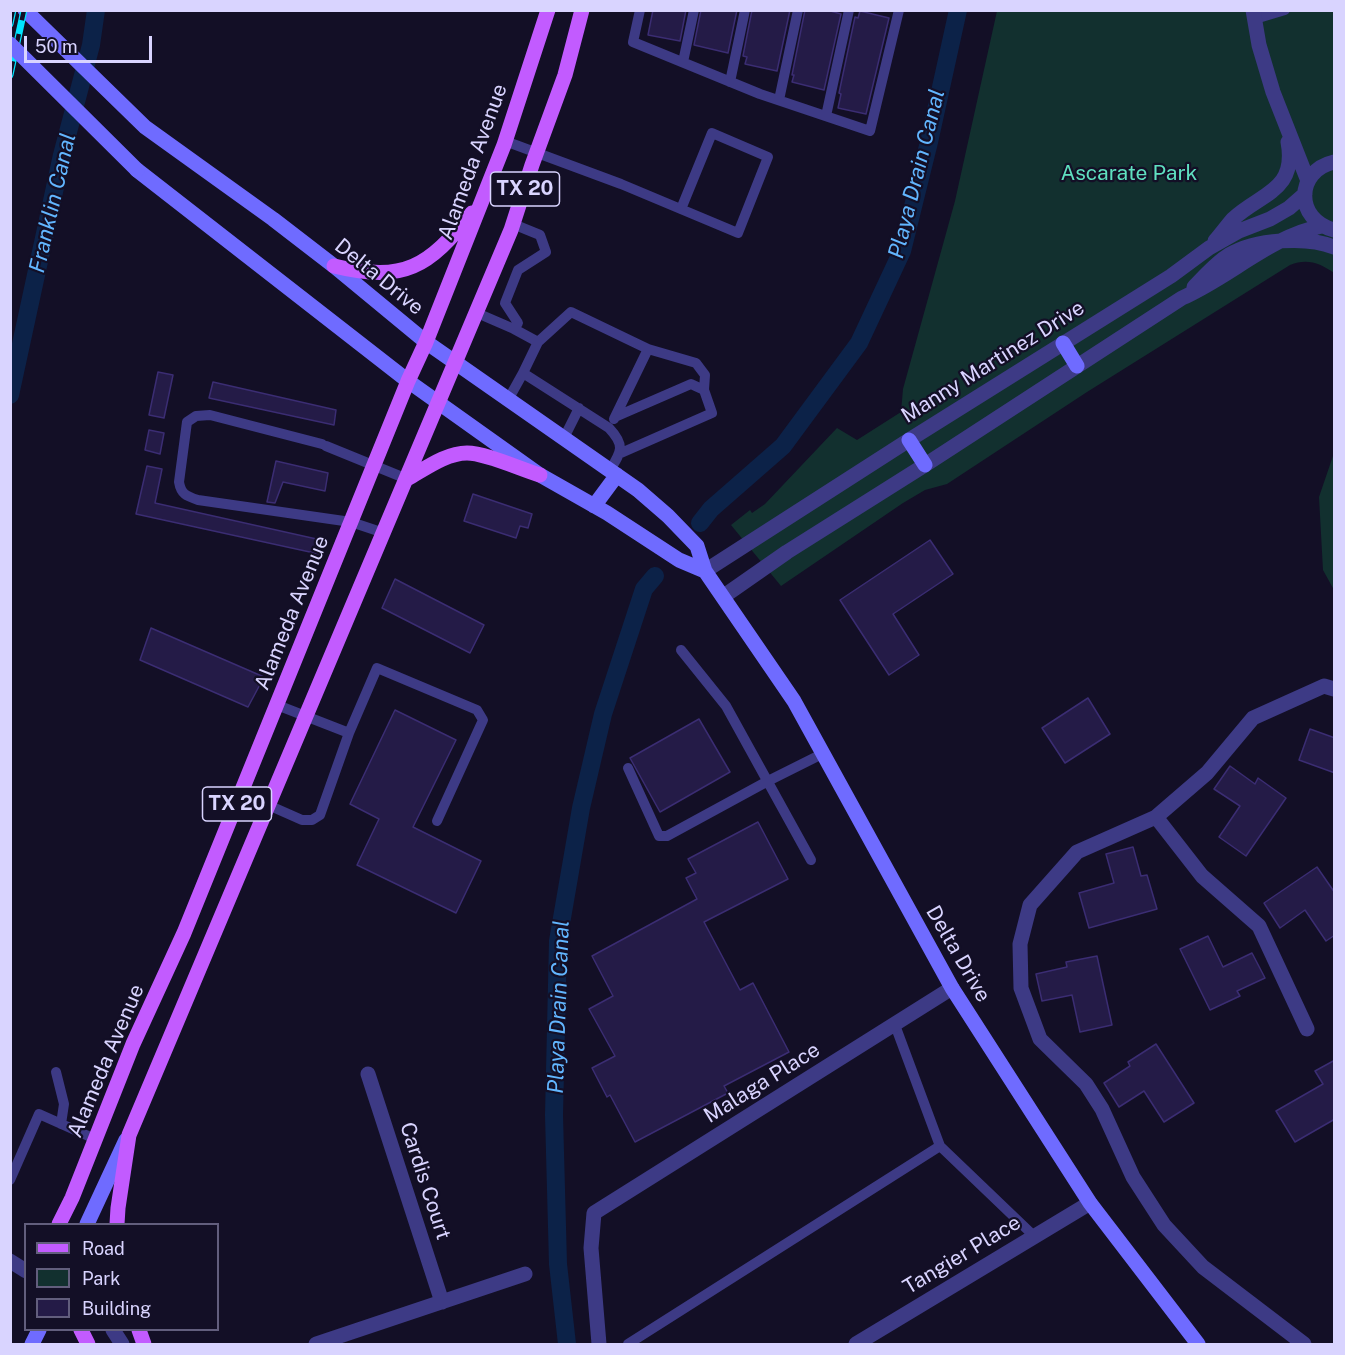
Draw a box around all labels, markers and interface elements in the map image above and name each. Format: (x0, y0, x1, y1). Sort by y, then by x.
scale bar (27, 24, 154, 62)
text: 50 m (35, 36, 78, 57)
street label: Alameda Avenue (433, 81, 513, 243)
water label: Playa Drain Canal (883, 87, 951, 261)
water label: Franklin Canal (24, 131, 82, 275)
park label: Ascarate Park (1061, 161, 1197, 187)
road number: TX 20 (490, 172, 560, 206)
street label: Delta Drive (329, 234, 429, 320)
street label: Manny Martinez Drive (897, 295, 1089, 429)
street label: Alameda Avenue (250, 532, 334, 694)
road number: TX 20 (202, 787, 272, 821)
street label: Delta Drive (920, 901, 996, 1007)
water label: Playa Drain Canal (543, 920, 575, 1094)
street label: Alameda Avenue (62, 980, 150, 1142)
street label: Malaga Place (699, 1037, 825, 1129)
street label: Cardis Court (394, 1119, 456, 1243)
street label: Tangier Place (899, 1210, 1025, 1300)
legend (24, 1223, 219, 1331)
text: Road (82, 1238, 125, 1259)
text: Park (82, 1268, 120, 1289)
text: Building (82, 1298, 151, 1319)

